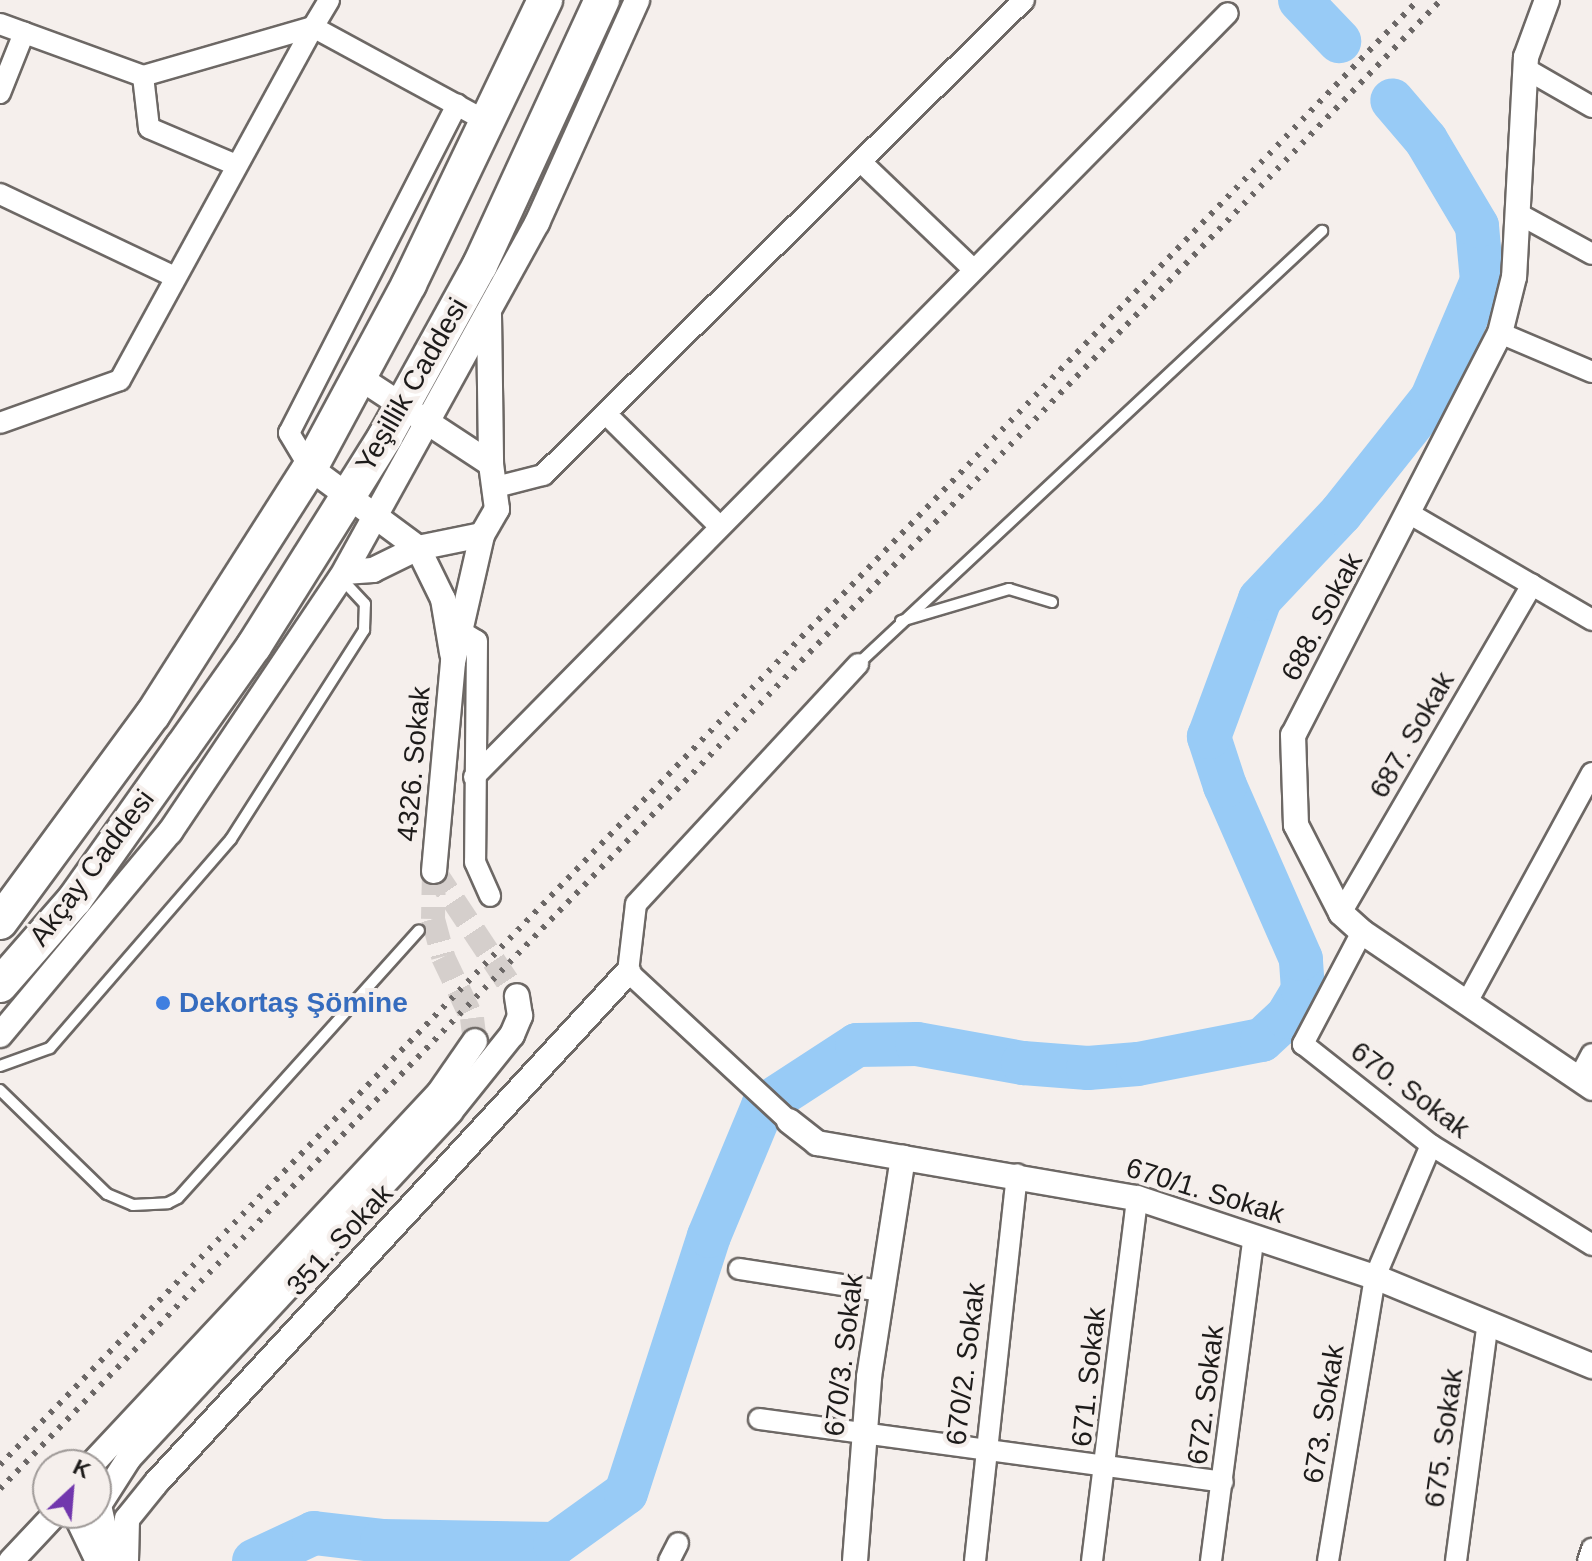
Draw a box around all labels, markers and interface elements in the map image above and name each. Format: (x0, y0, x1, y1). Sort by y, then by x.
street label: Yeşillik Caddesi (349, 292, 475, 478)
street label: 688. Sokak (1274, 547, 1370, 687)
street label: 687. Sokak (1362, 666, 1462, 804)
street label: 4326. Sokak (390, 685, 438, 843)
street label: Akçay Caddesi (22, 783, 162, 953)
place label: Dekortaş Şömine (179, 986, 408, 1020)
marker: Dekortaş Şömine (154, 994, 172, 1012)
street label: 670. Sokak (1344, 1034, 1476, 1146)
street label: 670/1. Sokak (1122, 1151, 1288, 1231)
street label: 351. Sokak (280, 1177, 400, 1303)
street label: 670/3. Sokak (817, 1272, 871, 1438)
street label: 670/2. Sokak (939, 1281, 993, 1447)
street label: 671. Sokak (1065, 1306, 1113, 1448)
street label: 672. Sokak (1181, 1323, 1231, 1467)
street label: 673. Sokak (1296, 1342, 1352, 1486)
street label: 675. Sokak (1418, 1366, 1470, 1510)
north arrow (32, 1449, 112, 1529)
text: K (69, 1454, 94, 1483)

